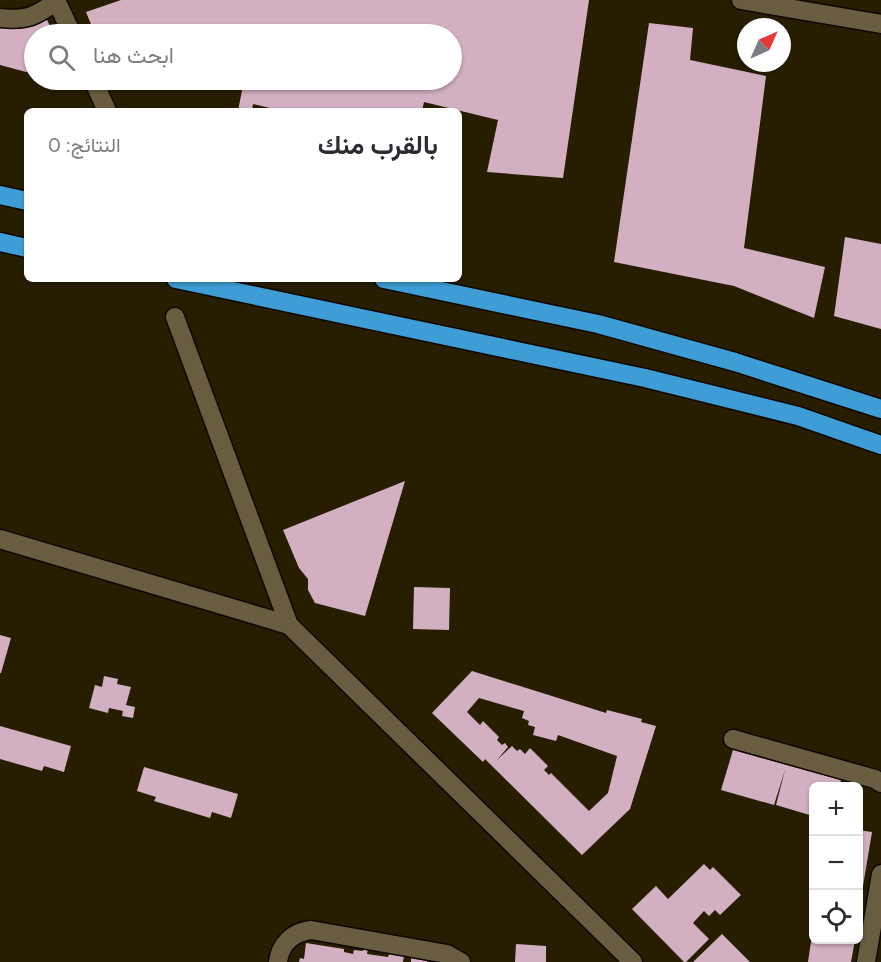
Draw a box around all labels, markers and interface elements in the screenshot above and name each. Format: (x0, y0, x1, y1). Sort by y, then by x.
north arrow (737, 18, 791, 72)
search box (24, 24, 462, 90)
icon: search (45, 41, 78, 74)
text: ابحث هنا (93, 42, 174, 69)
text: بالقرب منك (318, 129, 438, 161)
text: النتائج: 0 (48, 133, 121, 157)
map controls (809, 782, 863, 944)
button: + (809, 782, 863, 836)
button: − (809, 836, 863, 890)
button: locate (809, 890, 863, 944)

